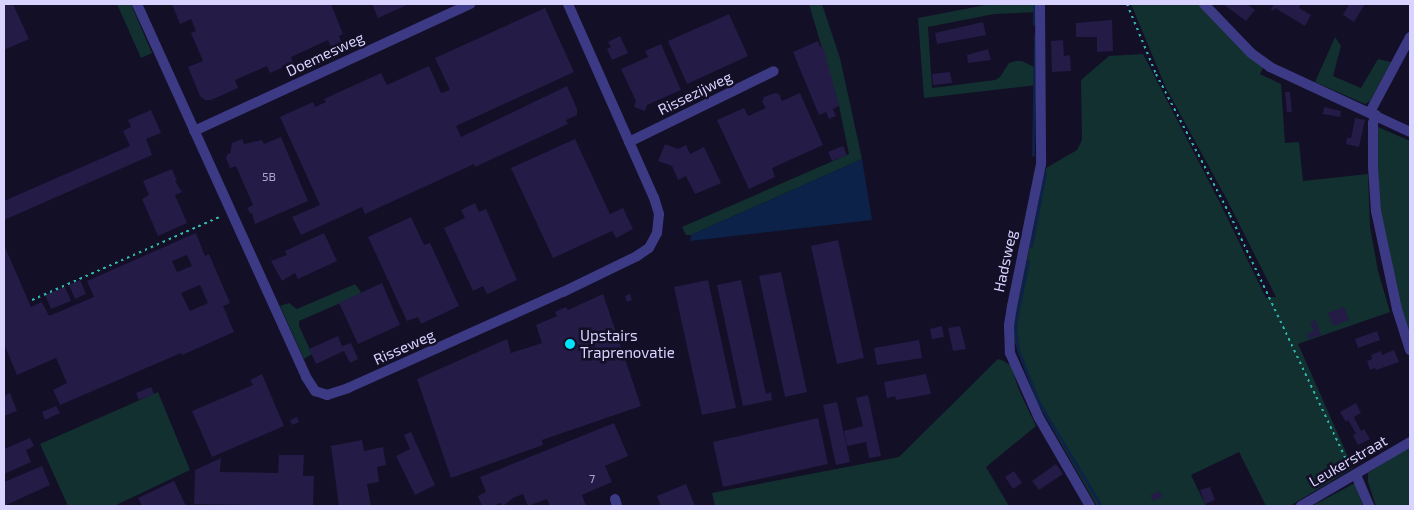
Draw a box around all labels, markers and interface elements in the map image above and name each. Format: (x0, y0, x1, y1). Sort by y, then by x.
street label: Doemesweg (283, 28, 367, 80)
street label: Rissezijweg (655, 67, 735, 119)
house number: 5B (262, 170, 276, 184)
street label: Hadsweg (990, 228, 1020, 294)
street label: Risseweg (371, 326, 437, 368)
place label: Upstairs Traprenovatie (580, 326, 675, 361)
marker: Upstairs Traprenovatie (564, 338, 576, 350)
street label: Leukerstraat (1306, 431, 1390, 491)
house number: 7 (589, 472, 595, 486)

